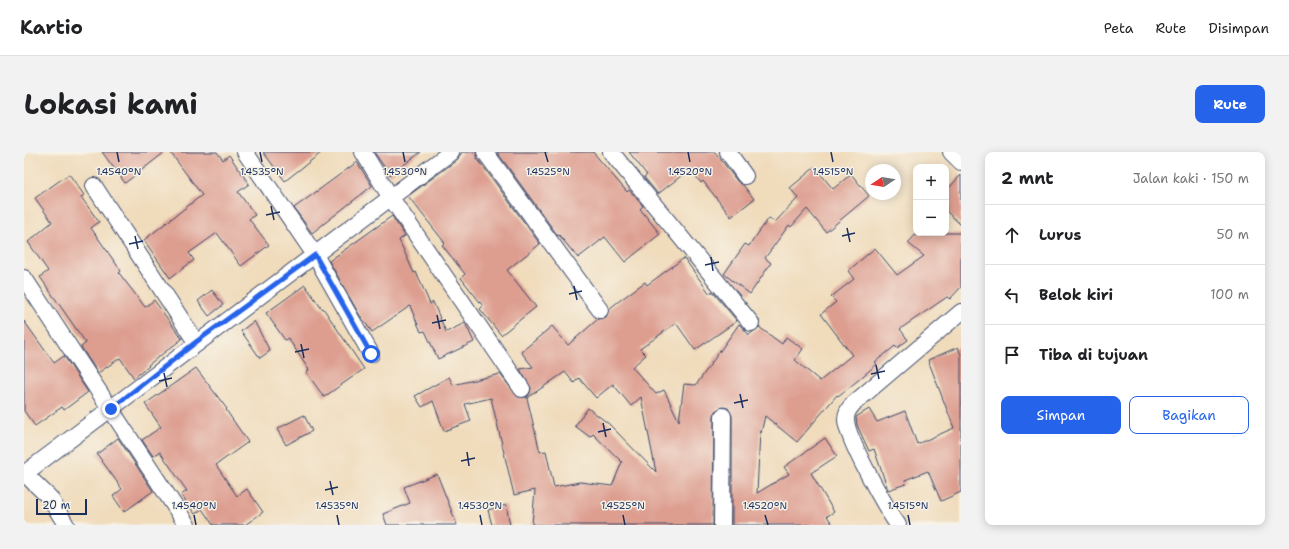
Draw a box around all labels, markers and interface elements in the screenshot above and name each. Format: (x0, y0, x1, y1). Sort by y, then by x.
text: Kartio (20, 15, 83, 40)
text: Peta (1104, 19, 1133, 37)
text: Rute (1155, 19, 1186, 37)
text: Disimpan (1208, 19, 1269, 37)
text: Lokasi kami (24, 85, 198, 123)
button: Rute (1195, 85, 1265, 123)
north arrow (865, 164, 901, 200)
map controls (913, 164, 949, 236)
button: + (913, 164, 949, 200)
text: 1.4540°N (97, 165, 141, 178)
text: 1.4535°N (240, 165, 284, 178)
text: 1.4530°N (383, 165, 427, 178)
text: 1.4525°N (526, 165, 570, 178)
text: 1.4520°N (668, 165, 712, 178)
text: 1.4515°N (813, 165, 853, 178)
text: 2 mnt (1001, 167, 1054, 189)
text: Jalan kaki · 150 m (1133, 170, 1249, 187)
button: − (913, 200, 949, 236)
icon: ahead (1001, 224, 1023, 246)
text: Lurus (1039, 225, 1081, 245)
text: 50 m (1216, 226, 1249, 243)
icon: left (1001, 284, 1023, 306)
text: Belok kiri (1039, 285, 1113, 305)
text: 100 m (1210, 286, 1249, 303)
icon: arrive (1001, 344, 1023, 366)
route start (362, 345, 380, 363)
text: Tiba di tujuan (1039, 345, 1148, 365)
button: Simpan (1001, 396, 1121, 434)
button: Bagikan (1129, 396, 1249, 434)
route end (102, 400, 120, 418)
scale bar (36, 497, 87, 516)
text: 20 m (42, 498, 70, 513)
text: 1.4540°N (172, 499, 216, 512)
text: 1.4535°N (315, 499, 359, 512)
text: 1.4530°N (458, 499, 502, 512)
text: 1.4525°N (601, 499, 645, 512)
text: 1.4520°N (743, 499, 787, 512)
text: 1.4515°N (888, 499, 928, 512)

